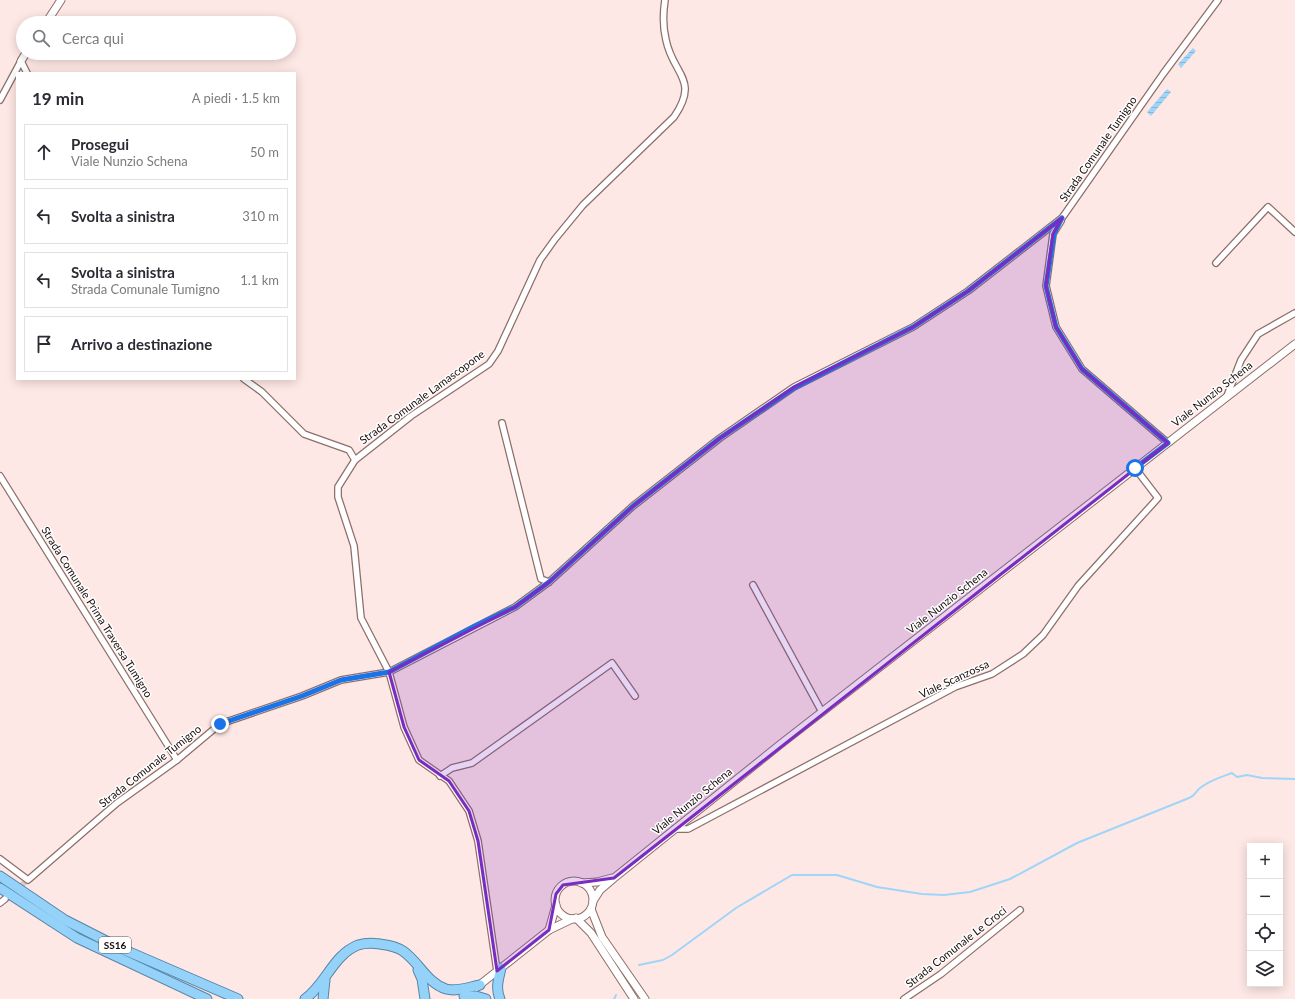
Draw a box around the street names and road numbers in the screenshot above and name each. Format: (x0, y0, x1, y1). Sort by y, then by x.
street label: Strada Comunale Tumigno (1056, 93, 1139, 204)
street label: Strada Comunale Lamascopone (357, 347, 487, 446)
street label: Viale Nunzio Schena (1169, 358, 1255, 429)
street label: Strada Comunale Prima Traversa Tumigno (39, 524, 156, 700)
street label: Viale Nunzio Schena (904, 565, 990, 636)
street label: Viale Scanzossa (917, 657, 991, 700)
street label: Strada Comunale Tumigno (96, 722, 203, 809)
street label: Viale Nunzio Schena (649, 764, 734, 837)
street label: Strada Comunale Le Croci (903, 903, 1009, 990)
road number: SS16 (99, 937, 131, 953)

